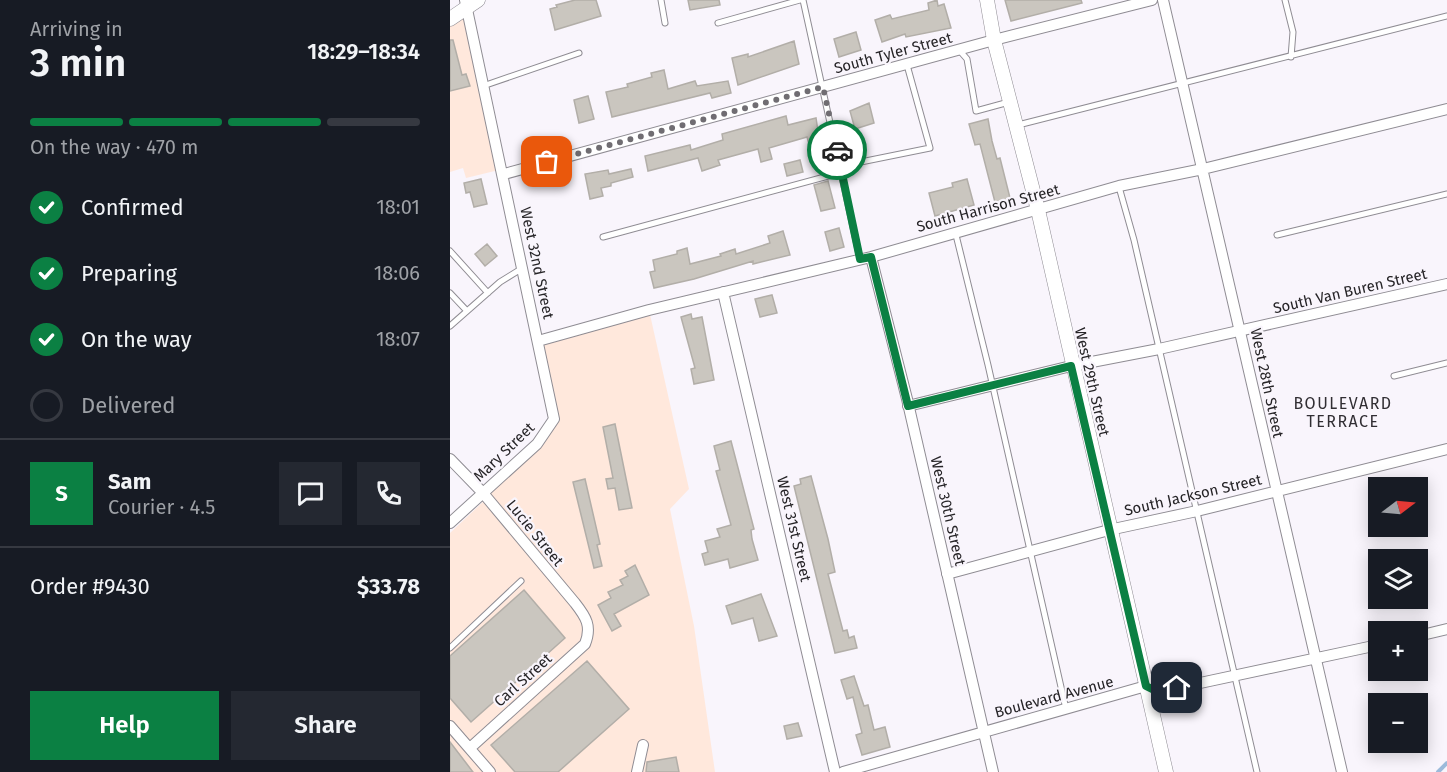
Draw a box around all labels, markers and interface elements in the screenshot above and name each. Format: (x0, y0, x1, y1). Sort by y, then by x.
text: Arriving in (30, 17, 123, 41)
street label: South Tyler Street (832, 28, 954, 77)
text: 18:29–18:34 (307, 38, 420, 65)
text: 3 min (30, 40, 126, 86)
courier (807, 120, 867, 180)
icon: car (821, 134, 854, 167)
text: On the way · 470 m (30, 135, 198, 159)
pin (521, 136, 572, 187)
icon: bag (530, 145, 563, 178)
street label: South Harrison Street (915, 180, 1062, 236)
icon: check (30, 191, 63, 224)
text: Confirmed (81, 194, 184, 221)
text: 18:01 (376, 195, 420, 219)
street label: West 32nd Street (516, 205, 558, 321)
icon: check (30, 257, 63, 290)
text: Preparing (81, 260, 177, 287)
text: 18:06 (374, 261, 420, 285)
street label: South Van Buren Street (1271, 264, 1429, 317)
icon: check (30, 323, 63, 356)
text: On the way (81, 326, 192, 353)
street label: West 29th Street (1071, 326, 1113, 439)
text: 18:07 (376, 327, 420, 351)
street label: West 28th Street (1247, 327, 1288, 440)
text: Delivered (81, 392, 176, 419)
district label: BOULEVARD TERRACE (1293, 394, 1393, 431)
street label: Mary Street (470, 418, 539, 485)
street label: West 30th Street (927, 455, 969, 568)
button: chat (279, 462, 342, 525)
button: phone (357, 462, 420, 525)
text: Sam (108, 468, 151, 495)
street label: South Jackson Street (1122, 470, 1264, 520)
street label: West 31st Street (773, 475, 815, 584)
north arrow (1368, 477, 1428, 537)
map controls (1368, 477, 1428, 753)
text: S (55, 480, 68, 507)
text: Courier · 4.5 (108, 495, 215, 519)
street label: Lucie Street (503, 496, 568, 570)
button: layers (1368, 549, 1428, 609)
text: Order #9430 (30, 573, 150, 600)
text: $33.78 (357, 573, 420, 600)
button: + (1368, 621, 1428, 681)
street label: Carl Street (490, 649, 556, 711)
pin (1151, 662, 1202, 713)
icon: home (1160, 671, 1193, 704)
street label: Boulevard Avenue (993, 672, 1115, 722)
button: Help (30, 691, 219, 760)
button: Share (231, 691, 420, 760)
button: − (1368, 693, 1428, 753)

